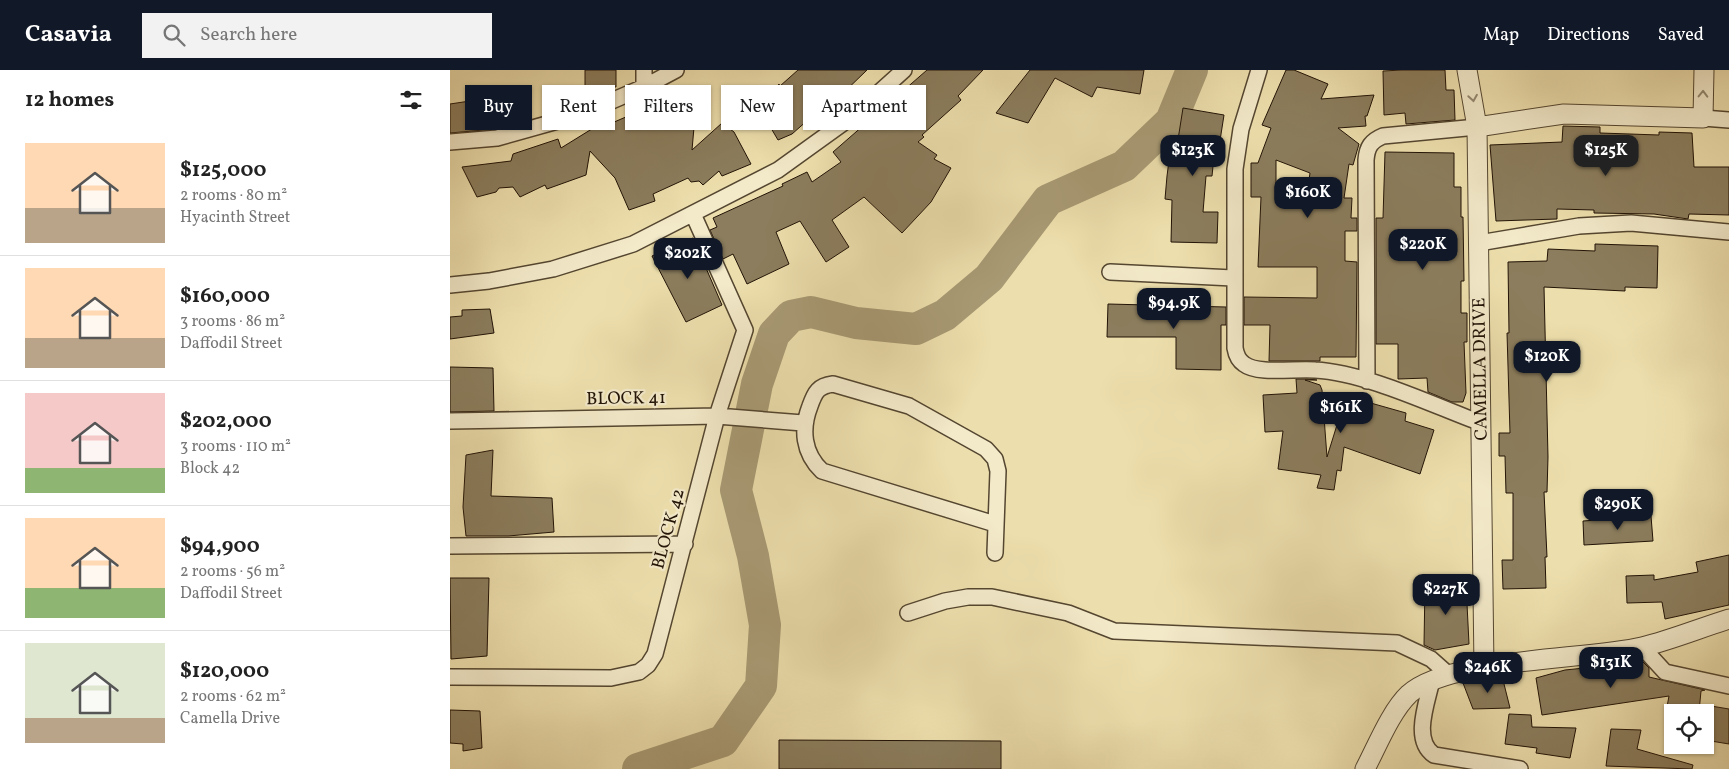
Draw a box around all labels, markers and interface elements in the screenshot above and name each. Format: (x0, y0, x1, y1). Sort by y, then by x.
search box (142, 13, 492, 58)
text: Casavia (25, 18, 112, 52)
icon: search (160, 21, 188, 49)
text: Search here (200, 22, 297, 48)
text: Map (1483, 23, 1519, 48)
text: Directions (1547, 23, 1630, 48)
text: Saved (1658, 23, 1704, 48)
chip: Buy (465, 85, 532, 130)
chip: Rent (542, 85, 615, 130)
chip: Filters (625, 85, 711, 130)
chip: New (721, 85, 793, 130)
chip: Apartment (803, 85, 926, 130)
text: 12 homes (25, 86, 114, 115)
icon: filters (397, 86, 425, 114)
one-way arrow (1698, 90, 1709, 98)
one-way arrow (1467, 95, 1478, 103)
pin: $123K (1158, 134, 1228, 177)
pin: $125K (1571, 134, 1641, 177)
text: $123K (1171, 140, 1215, 162)
text: $125K (1585, 140, 1627, 162)
text: $125,000 (180, 156, 266, 185)
icon: home (65, 163, 125, 223)
pin: $160K (1273, 176, 1343, 219)
text: $160K (1285, 182, 1331, 204)
text: 2 rooms · 80 m² (180, 185, 287, 207)
text: Hyacinth Street (180, 207, 290, 229)
pin: $220K (1388, 228, 1458, 271)
text: $220K (1400, 234, 1446, 256)
pin: $202K (653, 238, 723, 280)
text: $202K (665, 243, 711, 265)
text: $160,000 (180, 282, 270, 311)
icon: home (65, 288, 125, 348)
pin: $94.9K (1133, 288, 1215, 330)
text: $94.9K (1148, 293, 1200, 315)
street label: CAMELLA DRIVE (1467, 297, 1495, 441)
text: 3 rooms · 86 m² (180, 311, 285, 333)
text: Daffodil Street (180, 333, 283, 355)
pin: $120K (1512, 340, 1582, 383)
text: $120K (1524, 346, 1570, 368)
street label: BLOCK 41 (586, 386, 666, 412)
pin: $161K (1306, 392, 1376, 434)
text: $161K (1320, 397, 1362, 419)
text: $202,000 (180, 407, 272, 436)
icon: home (65, 413, 125, 473)
text: 3 rooms · 110 m² (180, 436, 291, 458)
text: Block 42 (180, 458, 240, 480)
street label: BLOCK 42 (646, 486, 692, 572)
pin: $290K (1583, 488, 1653, 531)
text: $290K (1594, 494, 1642, 516)
text: $94,900 (180, 532, 260, 561)
icon: home (65, 538, 125, 598)
text: 2 rooms · 56 m² (180, 561, 285, 583)
pin: $227K (1411, 574, 1481, 616)
text: $227K (1424, 579, 1468, 601)
text: Daffodil Street (180, 583, 283, 605)
pin: $131K (1576, 646, 1646, 689)
pin: $246K (1453, 652, 1523, 694)
text: $131K (1590, 652, 1632, 674)
text: $120,000 (180, 657, 269, 686)
text: $246K (1464, 657, 1512, 679)
icon: home (65, 663, 125, 723)
text: 2 rooms · 62 m² (180, 686, 286, 708)
map controls (1664, 704, 1714, 754)
button: locate (1664, 704, 1714, 754)
text: Camella Drive (180, 708, 280, 730)

